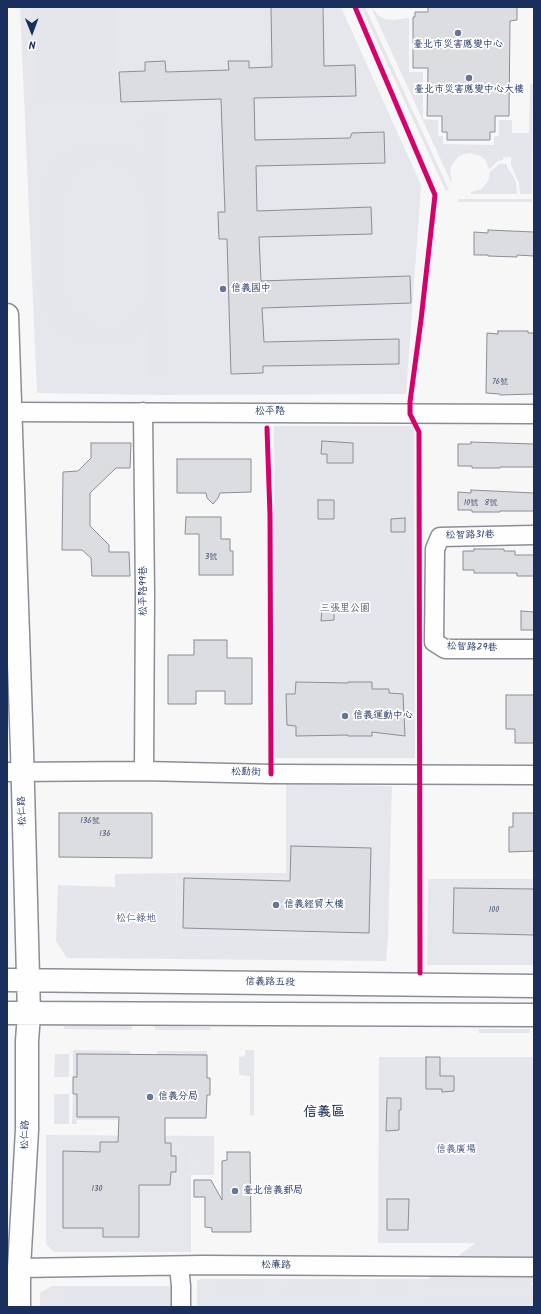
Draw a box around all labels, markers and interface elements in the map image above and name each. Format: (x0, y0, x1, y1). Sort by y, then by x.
north arrow (12, 12, 52, 52)
marker: 臺北市災害應變中心 (453, 28, 463, 38)
text: N (29, 35, 36, 53)
place label: 臺北市災害應變中心 (413, 39, 503, 51)
marker: 臺北市災害應變中心大樓 (464, 73, 474, 83)
place label: 臺北市災害應變中心大樓 (414, 84, 524, 96)
place label: 信義國中 (231, 283, 271, 295)
marker: 信義國中 (218, 284, 228, 294)
house number: 76號 (492, 378, 508, 388)
street label: 松平路 (255, 406, 285, 418)
house number: 10號 (464, 499, 478, 509)
house number: 8號 (485, 499, 497, 509)
street label: 松智路31巷 (445, 530, 495, 542)
house number: 3號 (205, 553, 217, 563)
street label: 松平路99巷 (138, 566, 150, 616)
park label: 三張里公園 (320, 603, 370, 615)
street label: 松智路29巷 (446, 641, 498, 655)
place label: 信義運動中心 (353, 710, 413, 722)
marker: 信義運動中心 (340, 711, 350, 721)
street label: 松勤街 (231, 767, 261, 779)
street label: 松仁路 (16, 796, 30, 826)
house number: 136號 (80, 817, 100, 827)
house number: 136 (99, 830, 111, 840)
place label: 信義經貿大樓 (284, 899, 344, 911)
marker: 信義經貿大樓 (271, 900, 281, 910)
house number: 100 (489, 906, 499, 916)
park label: 松仁綠地 (116, 913, 156, 925)
street label: 信義路五段 (245, 977, 295, 989)
place label: 信義分局 (158, 1091, 198, 1103)
marker: 信義分局 (145, 1092, 155, 1102)
district label: 信義區 (303, 1106, 345, 1122)
street label: 松仁路 (19, 1120, 33, 1150)
park label: 信義廣場 (436, 1144, 476, 1156)
house number: 130 (91, 1185, 103, 1195)
place label: 臺北信義郵局 (243, 1185, 303, 1197)
marker: 臺北信義郵局 (230, 1186, 240, 1196)
street label: 松廉路 (261, 1260, 291, 1272)

